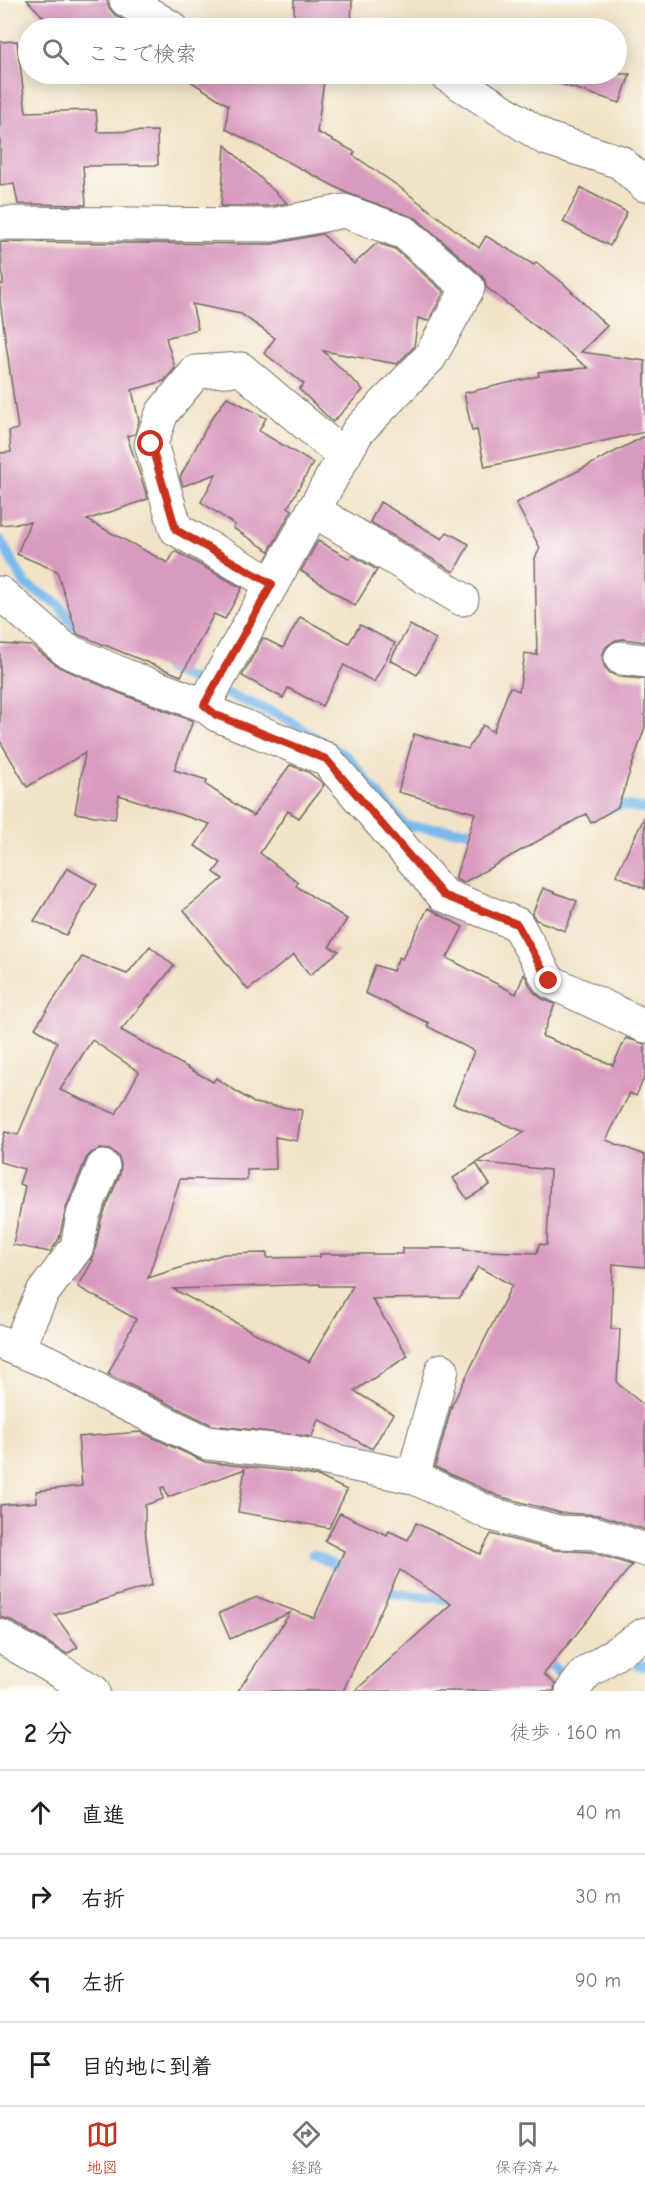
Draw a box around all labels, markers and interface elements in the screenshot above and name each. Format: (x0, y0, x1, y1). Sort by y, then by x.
search box (18, 18, 627, 84)
icon: search (39, 35, 72, 68)
text: ここで検索 (87, 41, 197, 67)
route start (137, 430, 163, 456)
route end (535, 967, 561, 993)
text: 2 分 (24, 1719, 72, 1749)
text: 徒歩 · 160 m (510, 1721, 621, 1744)
icon: ahead (24, 1796, 57, 1829)
text: 40 m (576, 1801, 621, 1824)
text: 直進 (81, 1802, 125, 1828)
icon: right (24, 1880, 57, 1913)
text: 30 m (575, 1885, 621, 1908)
text: 右折 (81, 1886, 125, 1912)
icon: left (24, 1964, 57, 1997)
text: 90 m (575, 1969, 621, 1992)
text: 左折 (81, 1970, 125, 1996)
icon: arrive (24, 2048, 57, 2081)
text: 目的地に到着 (81, 2054, 213, 2080)
tab: 地図 (86, 2118, 119, 2178)
tab: 経路 (290, 2118, 323, 2178)
tab: 保存済み (495, 2118, 559, 2178)

